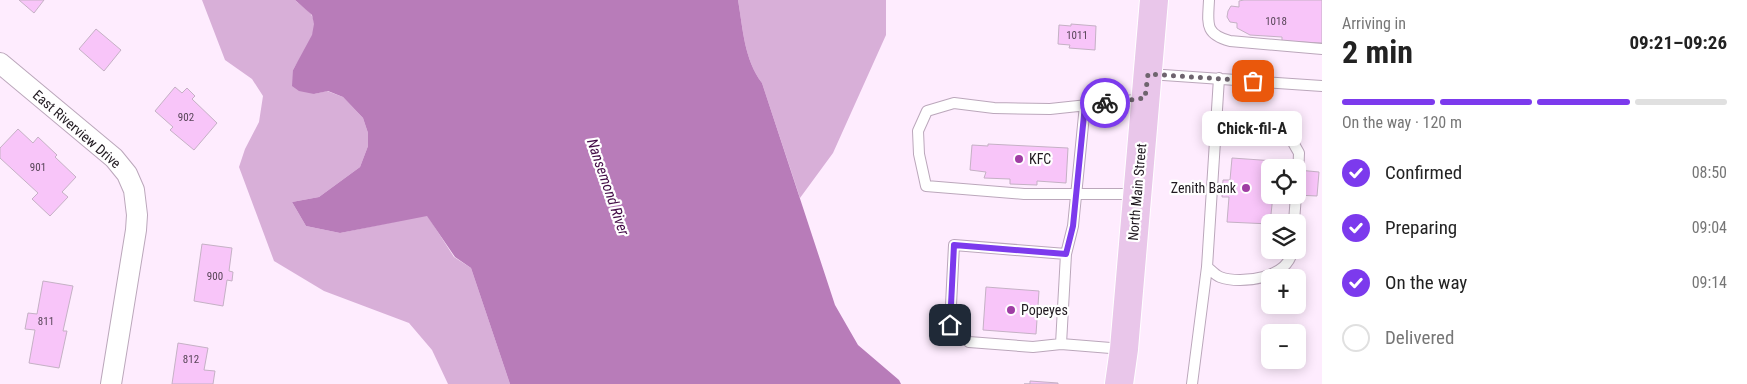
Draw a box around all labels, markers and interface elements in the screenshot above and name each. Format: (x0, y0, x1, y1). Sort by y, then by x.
text: Arriving in (1342, 14, 1406, 33)
house number: 1018 (1265, 15, 1287, 28)
house number: 1011 (1066, 29, 1088, 42)
text: 09:21–09:26 (1629, 31, 1727, 54)
text: 2 min (1342, 33, 1413, 71)
pin (1232, 60, 1274, 102)
icon: bag (1239, 67, 1267, 95)
courier (1080, 78, 1130, 128)
street label: East Riverview Drive (30, 87, 124, 172)
icon: bike (1091, 89, 1119, 117)
house number: 902 (178, 111, 194, 124)
callout: Chick-fil-A (1203, 111, 1303, 146)
text: On the way · 120 m (1342, 113, 1462, 132)
text: Chick-fil-A (1217, 119, 1287, 138)
water label: Nansemond River (583, 136, 633, 238)
street label: North Main Street (1125, 143, 1149, 241)
place label: KFC (1029, 151, 1051, 167)
marker: KFC (1013, 153, 1025, 165)
map controls (1261, 159, 1306, 369)
button: locate (1261, 159, 1306, 204)
icon: check (1342, 159, 1370, 187)
house number: 901 (30, 161, 46, 174)
text: Confirmed (1385, 161, 1462, 184)
text: 08:50 (1692, 163, 1727, 182)
place label: Zenith Bank (1171, 180, 1237, 196)
marker: Zenith Bank (1240, 182, 1252, 194)
button: layers (1261, 214, 1306, 259)
icon: check (1342, 214, 1370, 242)
text: Preparing (1385, 216, 1457, 239)
text: 09:04 (1692, 218, 1727, 237)
button: + (1261, 269, 1306, 314)
icon: check (1342, 269, 1370, 297)
house number: 900 (207, 270, 223, 283)
text: On the way (1385, 271, 1467, 294)
text: 09:14 (1692, 273, 1727, 292)
place label: Popeyes (1021, 302, 1068, 318)
pin (929, 304, 971, 346)
marker: Popeyes (1005, 304, 1017, 316)
icon: home (936, 311, 964, 339)
house number: 811 (38, 315, 54, 328)
button: − (1261, 324, 1306, 369)
text: Delivered (1385, 326, 1454, 349)
house number: 812 (183, 353, 199, 366)

